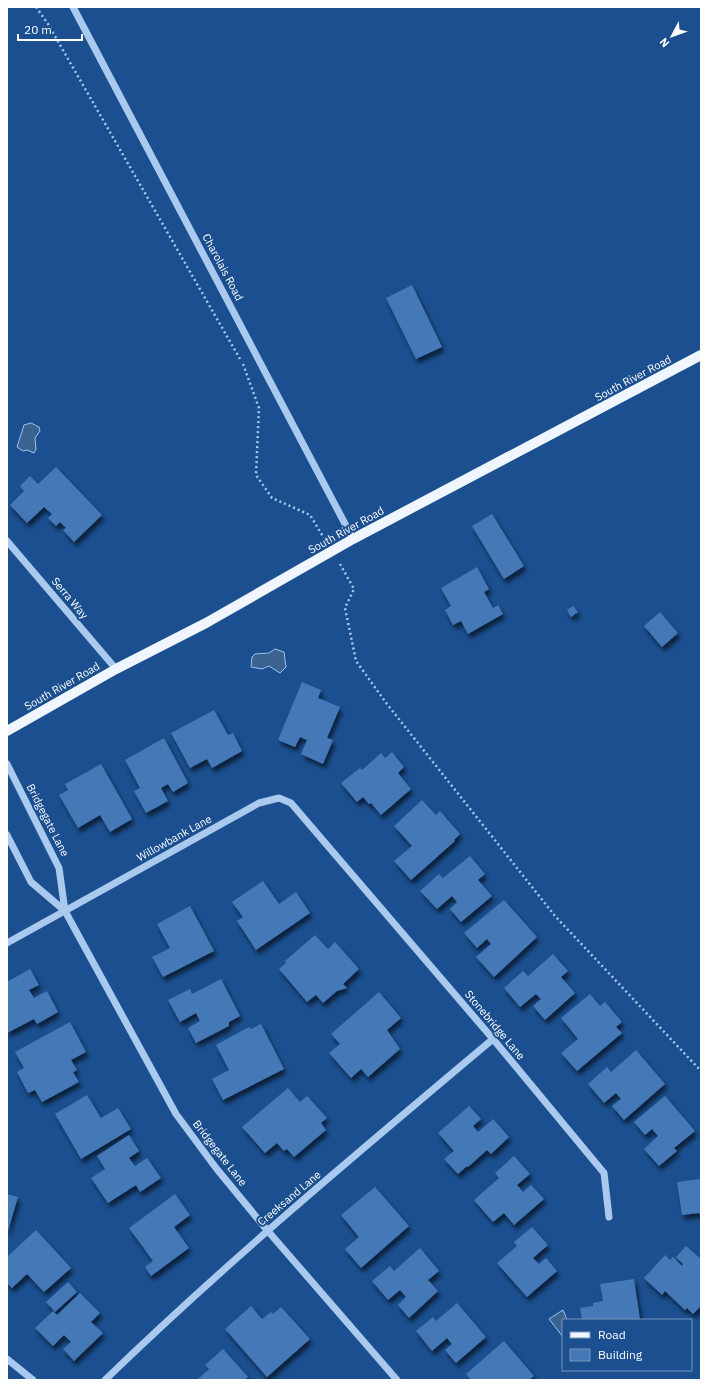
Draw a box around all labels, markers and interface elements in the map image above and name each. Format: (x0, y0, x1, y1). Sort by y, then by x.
scale bar (18, 16, 82, 42)
north arrow (652, 16, 692, 56)
text: 20 m (24, 22, 52, 37)
text: N (657, 35, 672, 50)
street label: Charolais Road (199, 231, 247, 303)
street label: South River Road (592, 352, 674, 404)
street label: South River Road (306, 503, 386, 557)
street label: Serra Way (49, 574, 92, 622)
street label: South River Road (22, 659, 102, 713)
street label: Bridgegate Lane (24, 781, 72, 859)
street label: Willowbank Lane (134, 812, 214, 864)
street label: Stonebridge Lane (462, 987, 528, 1063)
street label: Bridgegate Lane (190, 1117, 250, 1189)
street label: Creeksand Lane (254, 1167, 324, 1229)
legend (562, 1319, 692, 1371)
text: Road (598, 1327, 626, 1342)
text: Building (598, 1347, 643, 1362)

